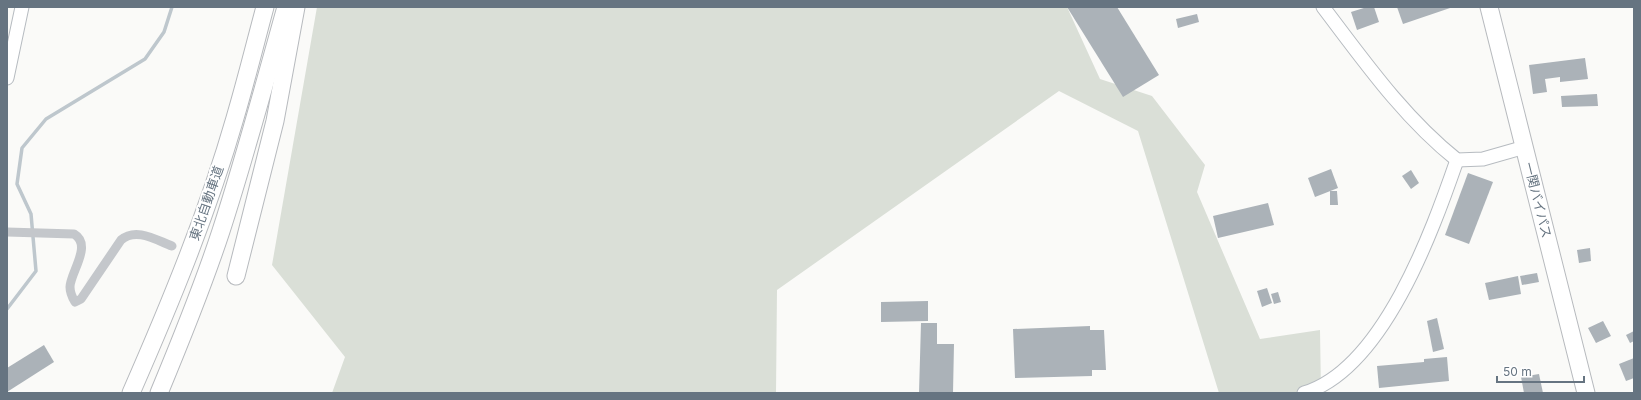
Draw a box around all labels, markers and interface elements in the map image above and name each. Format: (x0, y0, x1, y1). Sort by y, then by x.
street label: 一関バイパス (1521, 160, 1555, 240)
street label: 東北自動車道 (186, 164, 226, 242)
scale bar (1497, 358, 1584, 384)
text: 50 m (1503, 364, 1532, 379)

